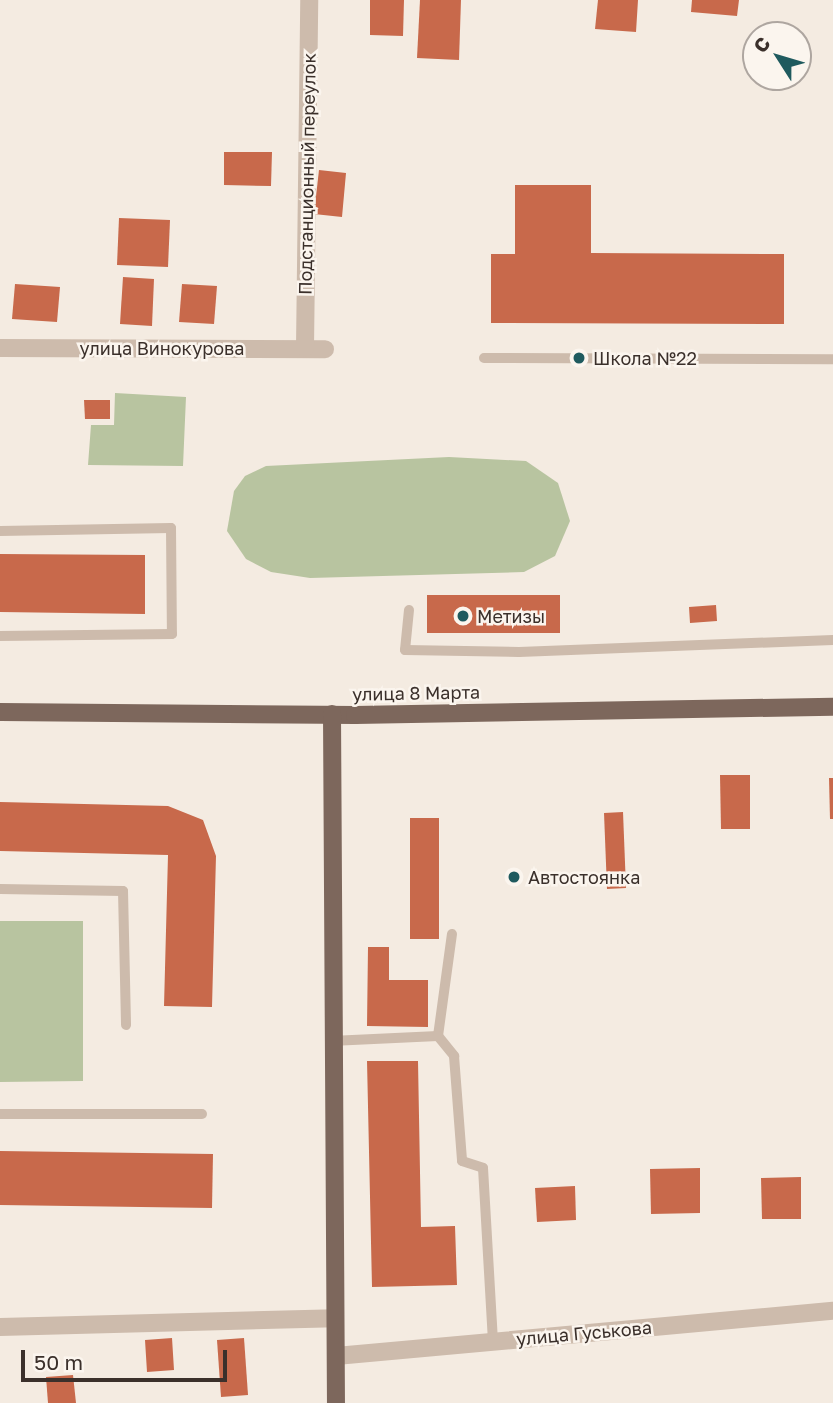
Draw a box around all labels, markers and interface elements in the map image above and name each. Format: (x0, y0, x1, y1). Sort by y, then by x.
north arrow (742, 21, 812, 91)
text: С (748, 32, 775, 57)
street label: Подстанционный переулок (294, 53, 320, 295)
street label: улица Винокурова (80, 337, 244, 359)
place label: Школа №22 (593, 347, 697, 369)
marker: Школа №22 (571, 350, 587, 366)
place label: Метизы (477, 605, 545, 627)
marker: Метизы (455, 608, 471, 624)
street label: улица 8 Марта (352, 681, 480, 705)
place label: Автостоянка (528, 866, 640, 888)
marker: Автостоянка (506, 869, 522, 885)
street label: улица Гуськова (515, 1316, 653, 1350)
scale bar (24, 1336, 231, 1380)
text: 50 m (34, 1349, 83, 1375)

